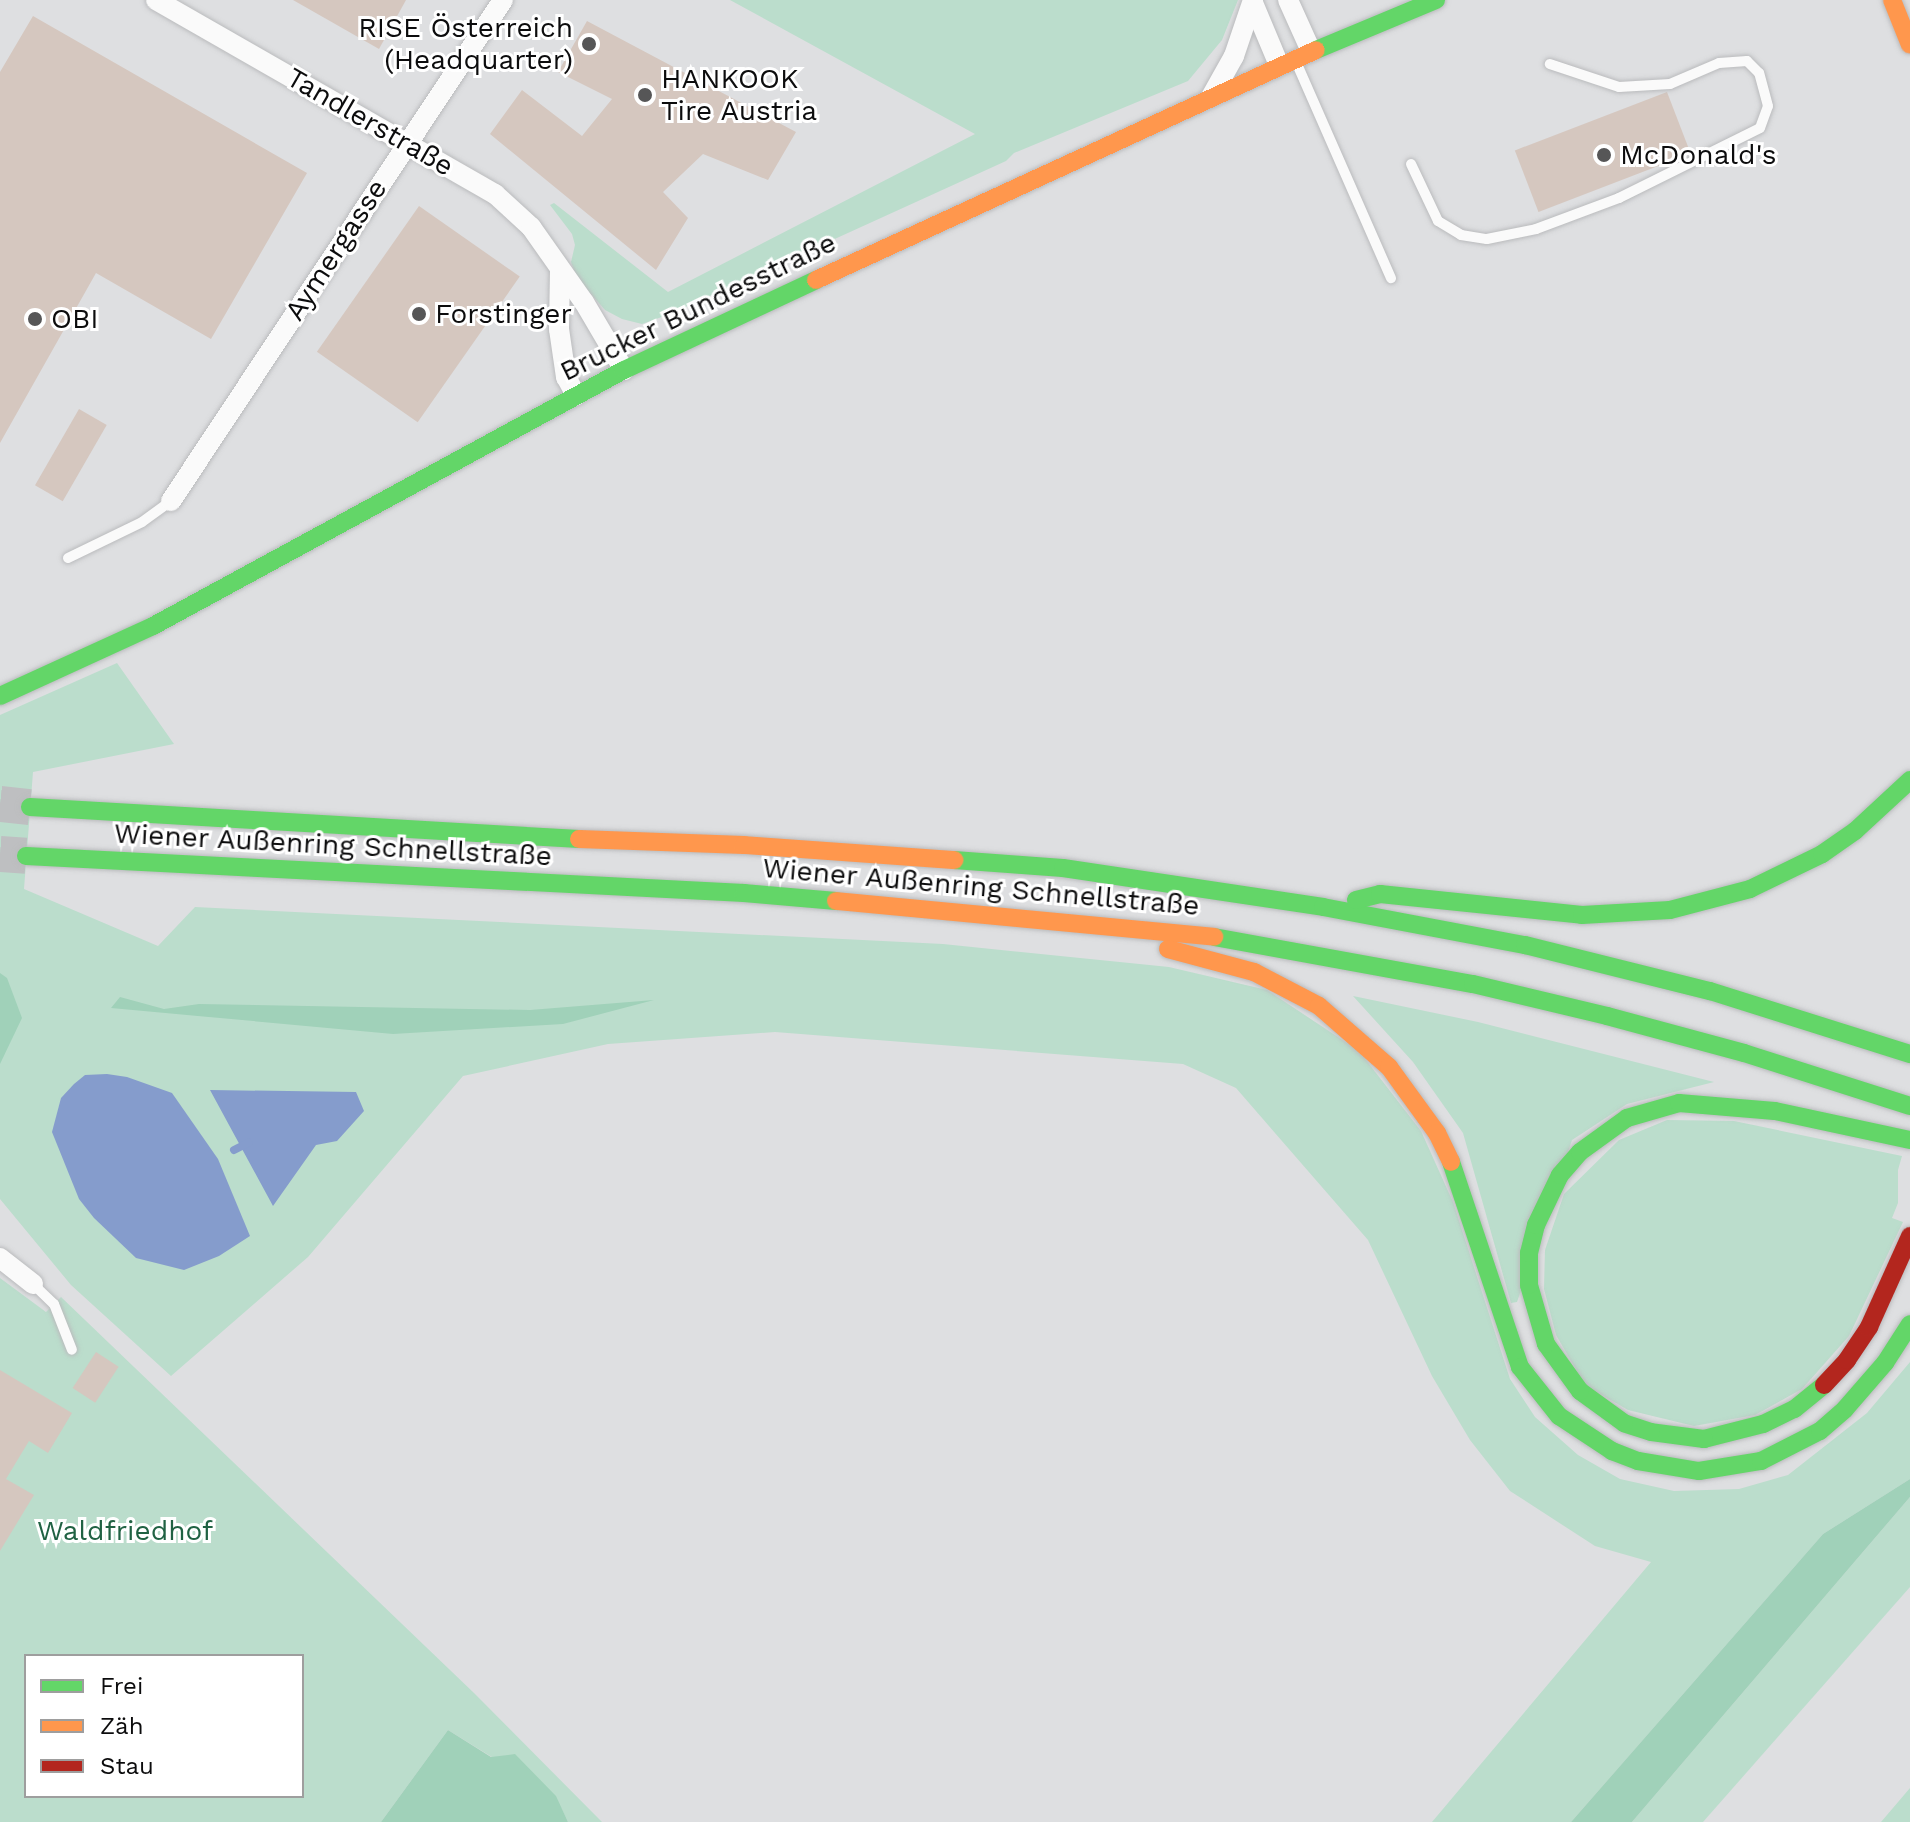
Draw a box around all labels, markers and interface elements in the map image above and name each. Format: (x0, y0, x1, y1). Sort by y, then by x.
place label: RISE Österreich (Headquarter) (358, 11, 573, 77)
marker: RISE Österreich (Headquarter) (580, 35, 598, 53)
street label: Tandlerstraße (281, 61, 459, 183)
place label: HANKOOK Tire Austria (661, 62, 818, 128)
marker: HANKOOK Tire Austria (636, 86, 654, 104)
place label: McDonald's (1620, 138, 1777, 172)
marker: McDonald's (1595, 146, 1613, 164)
street label: Aymergasse (278, 173, 394, 327)
street label: Brucker Bundesstraße (554, 225, 842, 389)
place label: Forstinger (435, 297, 572, 331)
place label: OBI (51, 302, 99, 336)
marker: Forstinger (410, 305, 428, 323)
marker: OBI (26, 310, 44, 328)
street label: Wiener Außenring Schnellstraße (112, 817, 554, 873)
street label: Wiener Außenring Schnellstraße (760, 851, 1202, 923)
park label: Waldfriedhof (37, 1514, 213, 1548)
legend (24, 1654, 304, 1798)
text: Frei (100, 1672, 143, 1700)
text: Zäh (100, 1712, 144, 1740)
text: Stau (100, 1752, 154, 1780)

